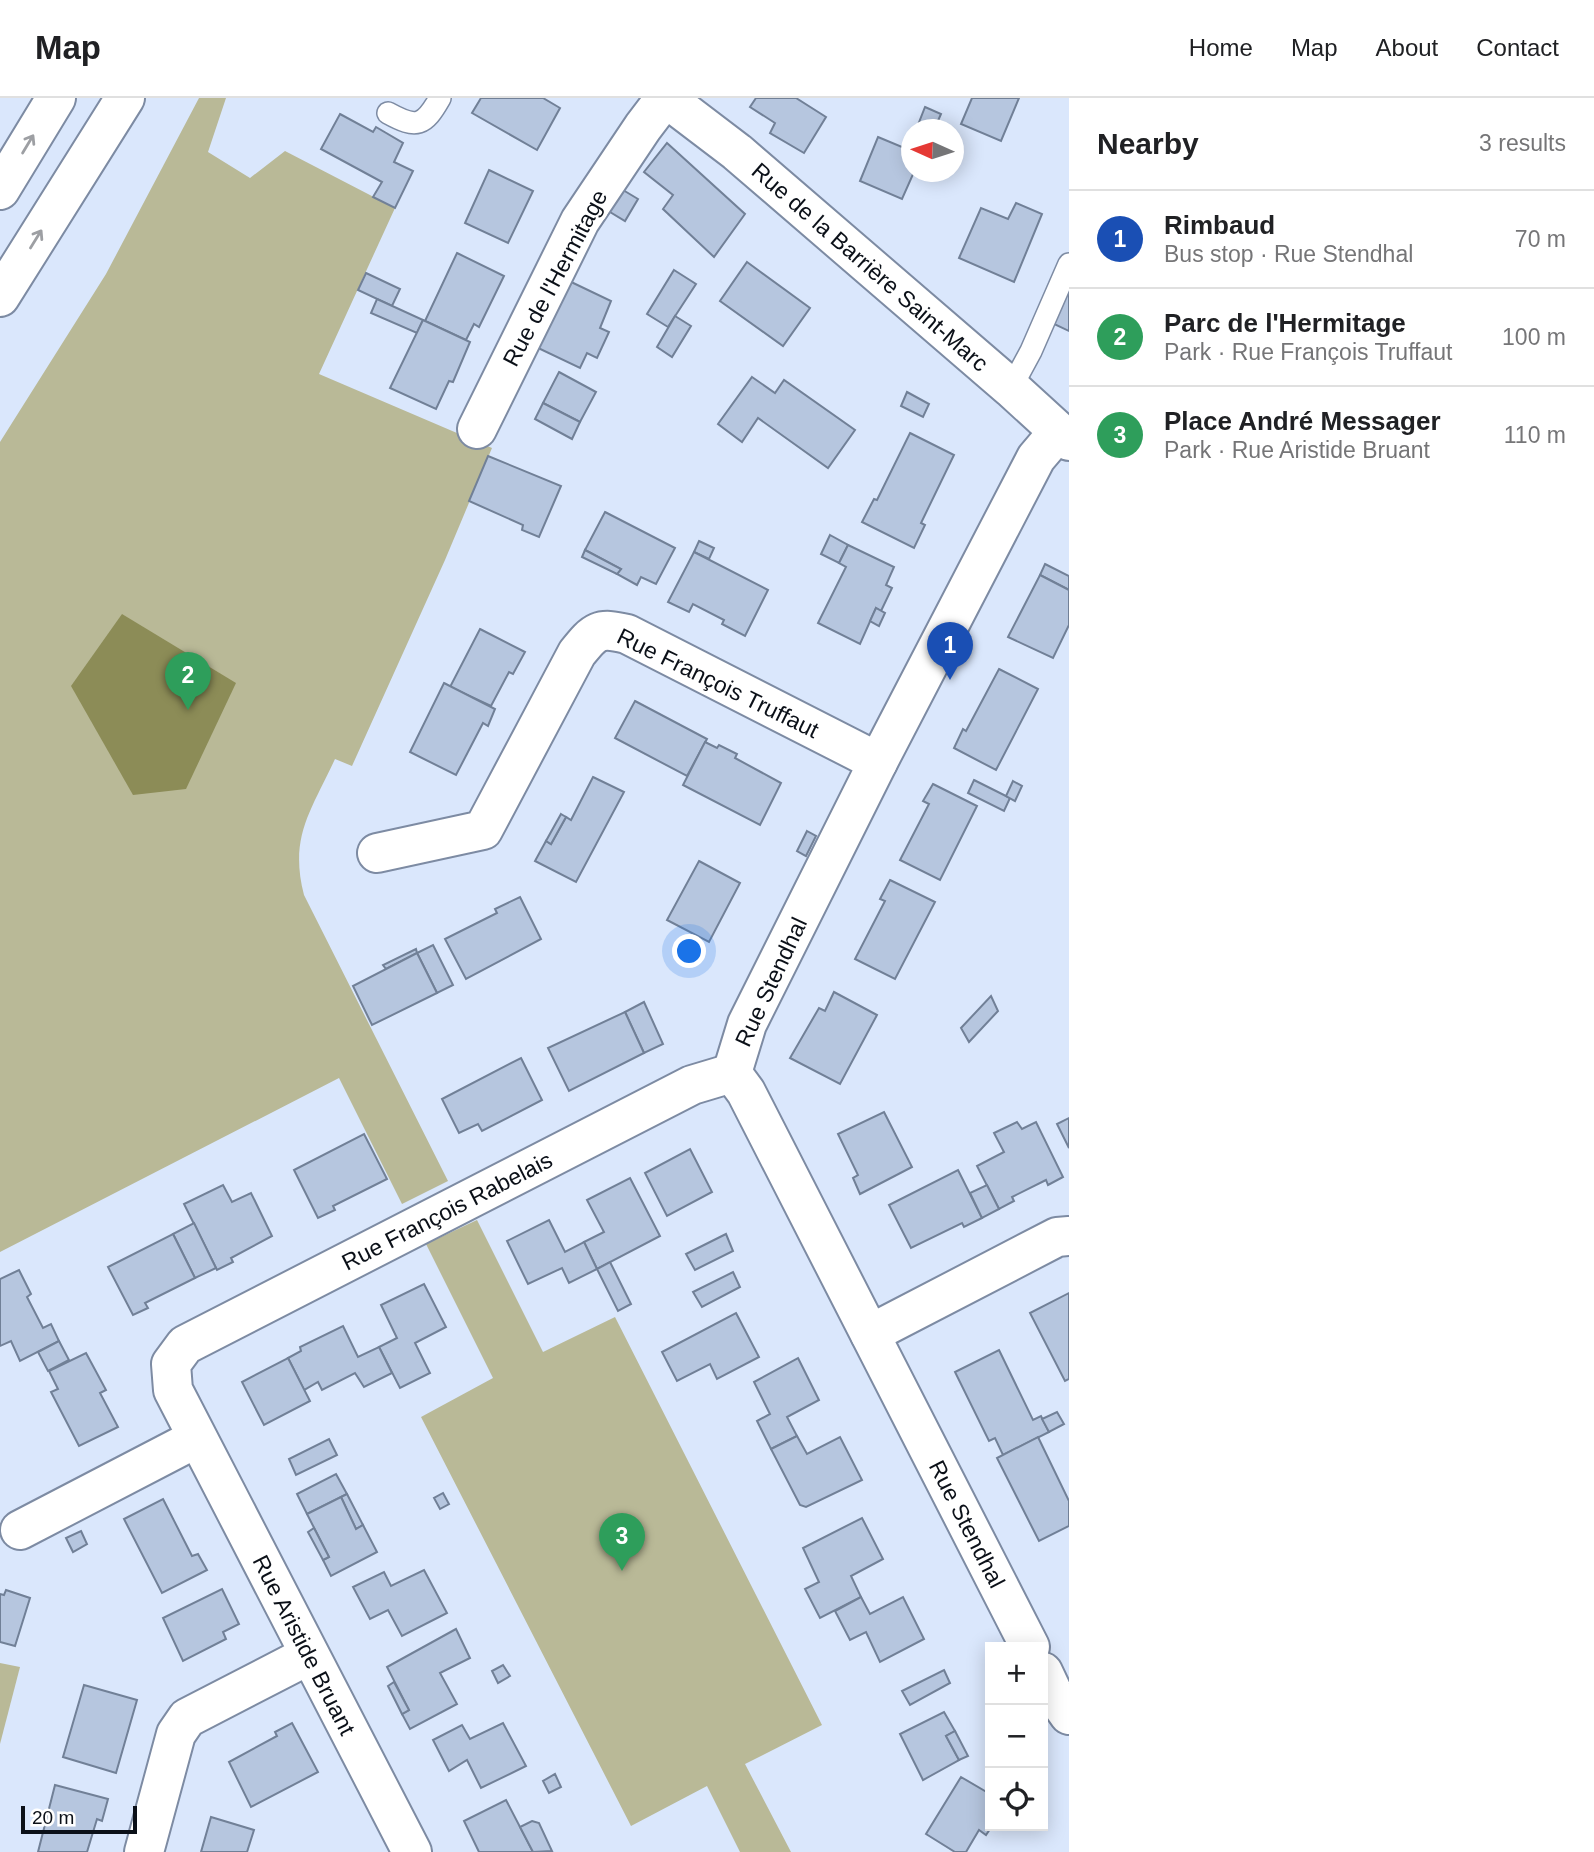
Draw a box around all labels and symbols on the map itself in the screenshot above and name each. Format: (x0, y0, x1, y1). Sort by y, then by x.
north arrow (901, 119, 964, 182)
one-way arrow (22, 134, 36, 154)
street label: Rue de la Barrière Saint-Marc (747, 157, 993, 377)
street label: Rue de l'Hermitage (497, 185, 613, 371)
one-way arrow (30, 230, 44, 250)
pin: 1 (927, 622, 973, 680)
street label: Rue François Truffaut (613, 623, 823, 743)
pin: 2 (165, 652, 211, 710)
street label: Rue Stendhal (730, 913, 812, 1051)
your location (672, 934, 706, 968)
street label: Rue François Rabelais (337, 1147, 557, 1275)
street label: Rue Stendhal (924, 1456, 1010, 1592)
pin: 3 (599, 1513, 645, 1571)
street label: Rue Aristide Bruant (247, 1551, 361, 1740)
scale bar (21, 1803, 136, 1835)

